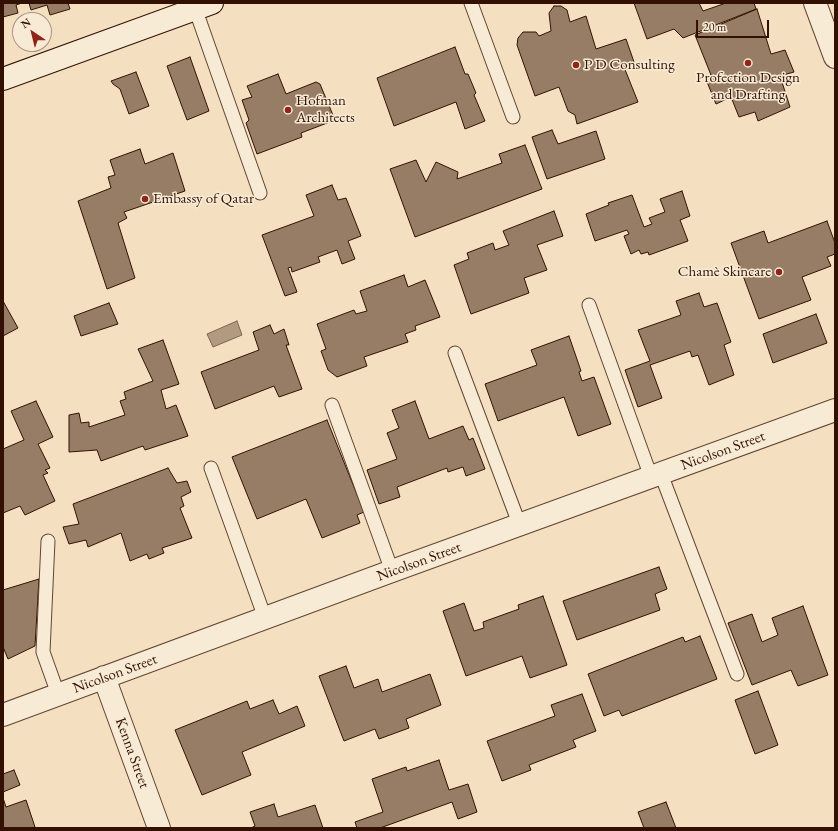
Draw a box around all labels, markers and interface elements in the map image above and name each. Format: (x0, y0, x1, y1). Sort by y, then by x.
north arrow (12, 12, 52, 52)
scale bar (698, 12, 771, 38)
text: N (18, 15, 33, 31)
text: 20 m (703, 19, 726, 35)
place label: P D Consulting (584, 56, 675, 74)
marker: Profection Design and Drafting (743, 58, 753, 68)
marker: P D Consulting (571, 60, 581, 70)
place label: Profection Design and Drafting (696, 69, 800, 104)
place label: Hofman Architects (296, 92, 355, 127)
marker: Hofman Architects (283, 105, 293, 115)
place label: Embassy of Qatar (153, 190, 254, 208)
marker: Embassy of Qatar (140, 194, 150, 204)
place label: Chamè Skincare (678, 263, 771, 281)
marker: Chamè Skincare (774, 267, 784, 277)
street label: Nicolson Street (678, 427, 768, 475)
street label: Nicolson Street (374, 538, 464, 586)
street label: Nicolson Street (70, 650, 160, 698)
street label: Kenna Street (111, 715, 153, 791)

